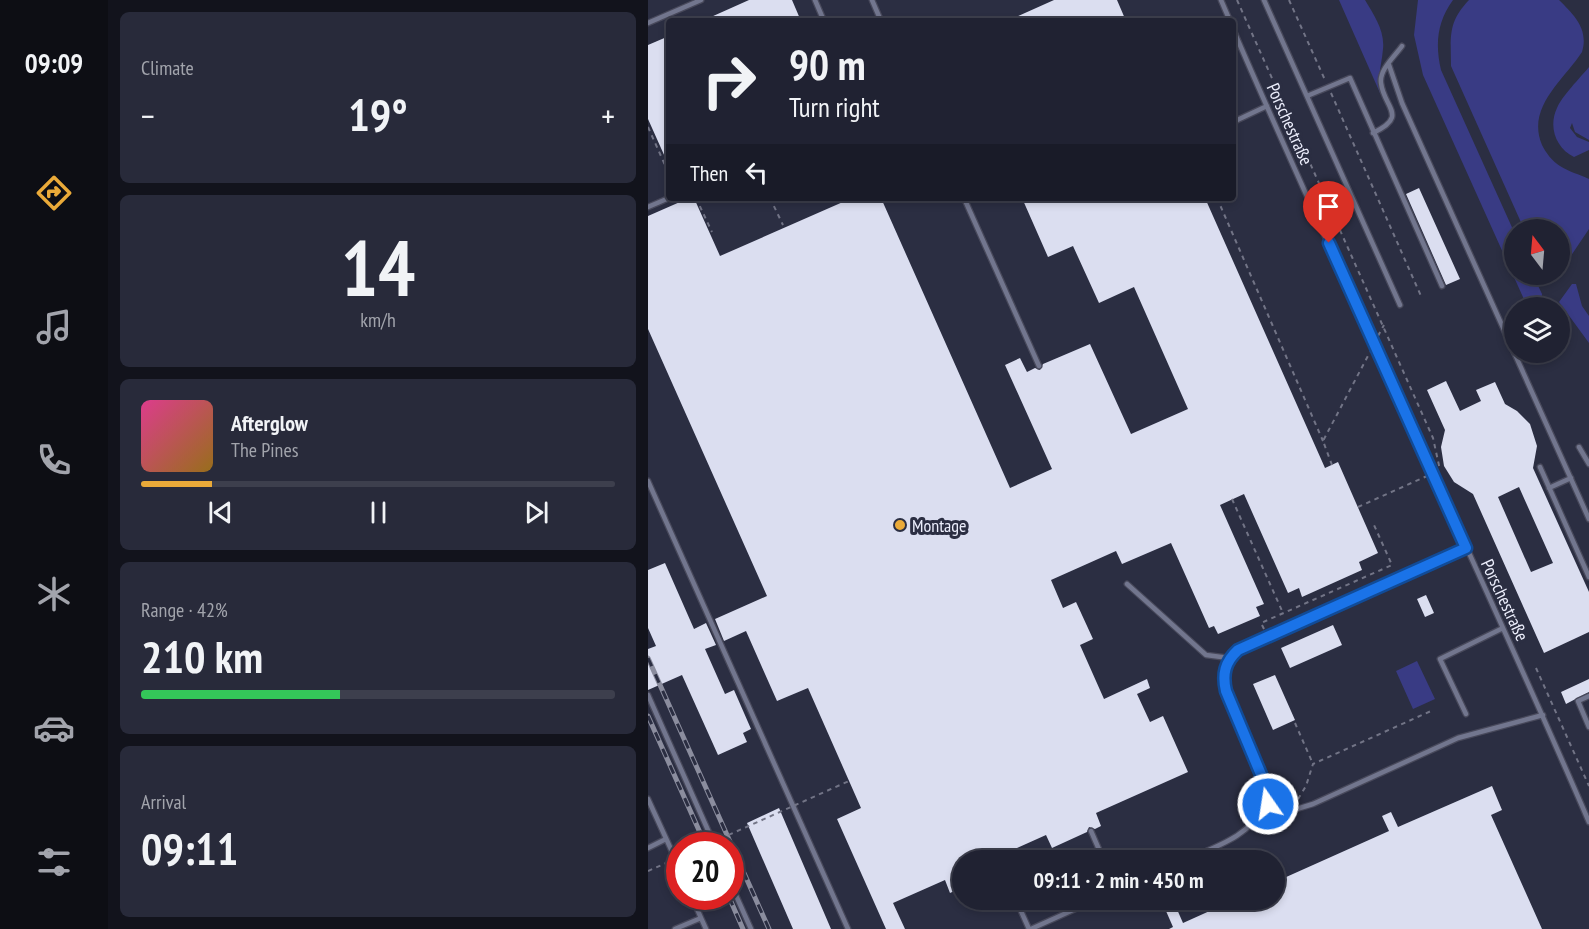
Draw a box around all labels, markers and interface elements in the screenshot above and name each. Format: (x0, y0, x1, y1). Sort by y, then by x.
text: 90 m (789, 37, 866, 92)
icon: right (690, 42, 768, 120)
text: 09:09 (25, 46, 83, 80)
text: Climate (141, 55, 194, 81)
street label: Porschestraße (1262, 79, 1318, 169)
text: 19° (348, 85, 408, 143)
text: Turn right (789, 90, 880, 124)
text: − (141, 94, 155, 137)
text: + (601, 94, 615, 137)
icon: left (740, 156, 773, 189)
text: Then (690, 159, 728, 187)
icon: directions (33, 172, 75, 214)
pin (1303, 181, 1354, 243)
icon: arrive (1312, 190, 1345, 223)
text: 14 (341, 217, 415, 318)
north arrow (1504, 219, 1570, 285)
map controls (1504, 219, 1570, 363)
button: layers (1504, 297, 1570, 363)
icon: music (33, 306, 75, 348)
text: km/h (360, 307, 396, 333)
text: Afterglow (231, 409, 308, 437)
text: The Pines (231, 437, 298, 463)
icon: phone (33, 439, 75, 481)
icon: previous (204, 496, 237, 529)
icon: pause (362, 496, 395, 529)
icon: next (520, 496, 553, 529)
place label: Montage (912, 514, 967, 537)
marker: Montage (893, 518, 907, 532)
street label: Porschestraße (1476, 555, 1534, 645)
icon: climate (33, 573, 75, 615)
text: Range · 42% (141, 597, 228, 623)
text: 210 km (141, 627, 263, 685)
icon: car (33, 707, 75, 749)
position arrow (1236, 772, 1300, 836)
text: Arrival (141, 789, 186, 815)
text: 09:11 (141, 819, 238, 877)
speed limit sign: 20 (666, 832, 744, 910)
icon: filters (33, 841, 75, 883)
text: 09:11 · 2 min · 450 m (1033, 866, 1204, 894)

